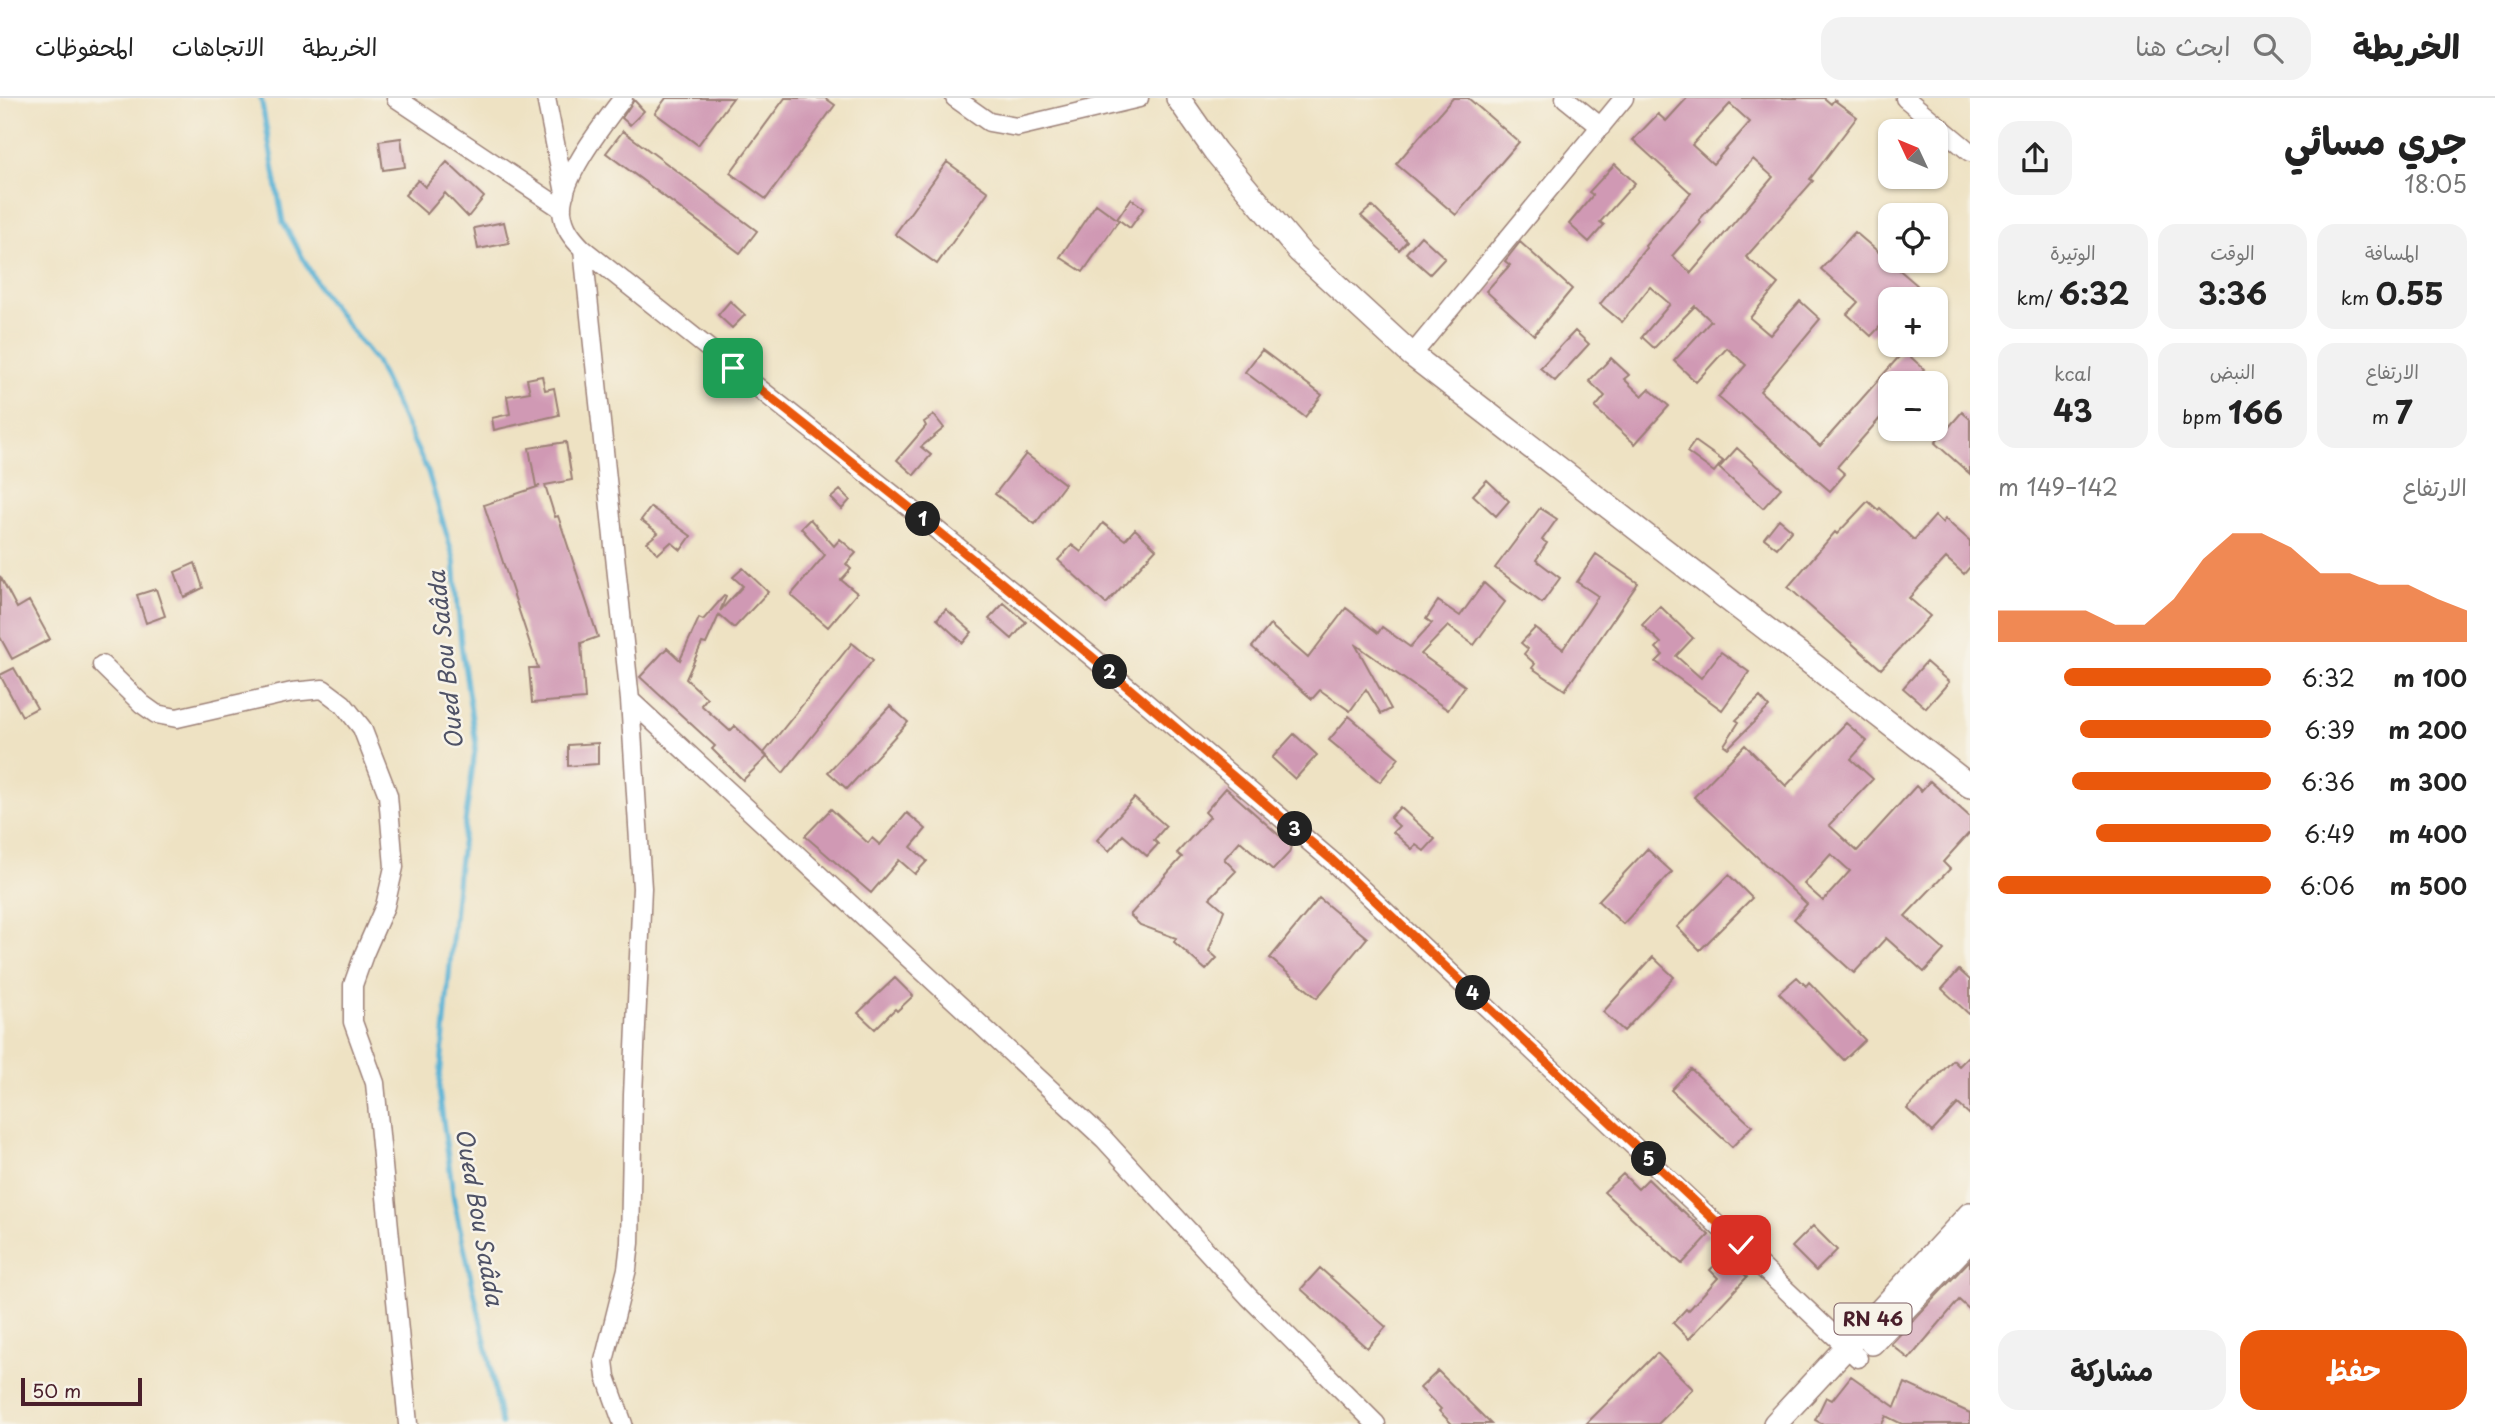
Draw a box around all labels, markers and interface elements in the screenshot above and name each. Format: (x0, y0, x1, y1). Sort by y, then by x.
search box (1821, 17, 2311, 80)
text: الخريطة (2353, 20, 2460, 70)
text: ابحث هنا (2135, 26, 2231, 65)
text: المحفوظات (35, 28, 134, 64)
text: الاتجاهات (172, 28, 265, 64)
text: الخريطة (303, 28, 377, 64)
icon: search (2249, 29, 2287, 67)
text: جري مسائي (2284, 111, 2467, 168)
north arrow (1878, 119, 1948, 189)
map controls (1878, 119, 1948, 441)
button: share (1998, 121, 2072, 195)
text: 18:05 (2404, 166, 2467, 201)
button: locate (1878, 203, 1948, 273)
text: الوتيرة (2050, 238, 2096, 266)
text: الوقت (2210, 238, 2255, 266)
text: المسافة (2365, 238, 2419, 266)
text: 6:32 (2059, 270, 2129, 315)
text: 3:36 (2198, 270, 2267, 315)
text: 0.55 (2375, 270, 2444, 315)
text: /km (2017, 283, 2059, 311)
text: km (2341, 283, 2375, 311)
button: + (1878, 287, 1948, 357)
pin (703, 338, 763, 398)
icon: arrive (714, 349, 752, 387)
text: النبض (2210, 357, 2255, 385)
text: الارتفاع (2366, 357, 2419, 385)
text: kcal (2054, 359, 2092, 387)
button: − (1878, 371, 1948, 441)
text: 43 (2053, 387, 2093, 432)
text: 166 (2228, 389, 2283, 434)
text: 7 (2395, 389, 2413, 434)
text: bpm (2182, 402, 2228, 430)
text: m (2372, 402, 2395, 430)
text: 142–149 m (1998, 469, 2118, 504)
text: الارتفاع (2403, 469, 2467, 504)
pin: 1 (906, 502, 940, 536)
text: 1 (918, 504, 927, 532)
water label: Oued Bou Saâda (418, 568, 471, 751)
pin: 2 (1092, 654, 1128, 690)
text: 2 (1103, 657, 1116, 685)
text: 6:32 (2301, 660, 2355, 695)
text: 100 m (2393, 660, 2467, 695)
text: 6:39 (2304, 712, 2355, 747)
text: 200 m (2388, 712, 2467, 747)
text: 6:36 (2301, 764, 2355, 799)
text: 300 m (2389, 764, 2467, 799)
pin: 3 (1278, 812, 1312, 846)
text: 3 (1288, 814, 1301, 842)
text: 6:49 (2304, 816, 2355, 851)
text: 400 m (2389, 816, 2467, 851)
text: 6:06 (2299, 868, 2355, 903)
text: 500 m (2390, 868, 2467, 903)
pin: 4 (1456, 976, 1490, 1010)
text: 4 (1466, 978, 1479, 1006)
water label: Oued Bou Saâda (448, 1125, 513, 1309)
pin: 5 (1632, 1142, 1666, 1176)
text: 5 (1642, 1144, 1655, 1172)
pin (1711, 1215, 1771, 1275)
icon: check (1722, 1226, 1760, 1264)
road number: RN 46 (1834, 1303, 1912, 1334)
button: مشاركة (1998, 1330, 2226, 1410)
button: حفظ (2240, 1330, 2467, 1410)
scale bar (21, 1375, 142, 1407)
text: 50 m (32, 1376, 81, 1404)

